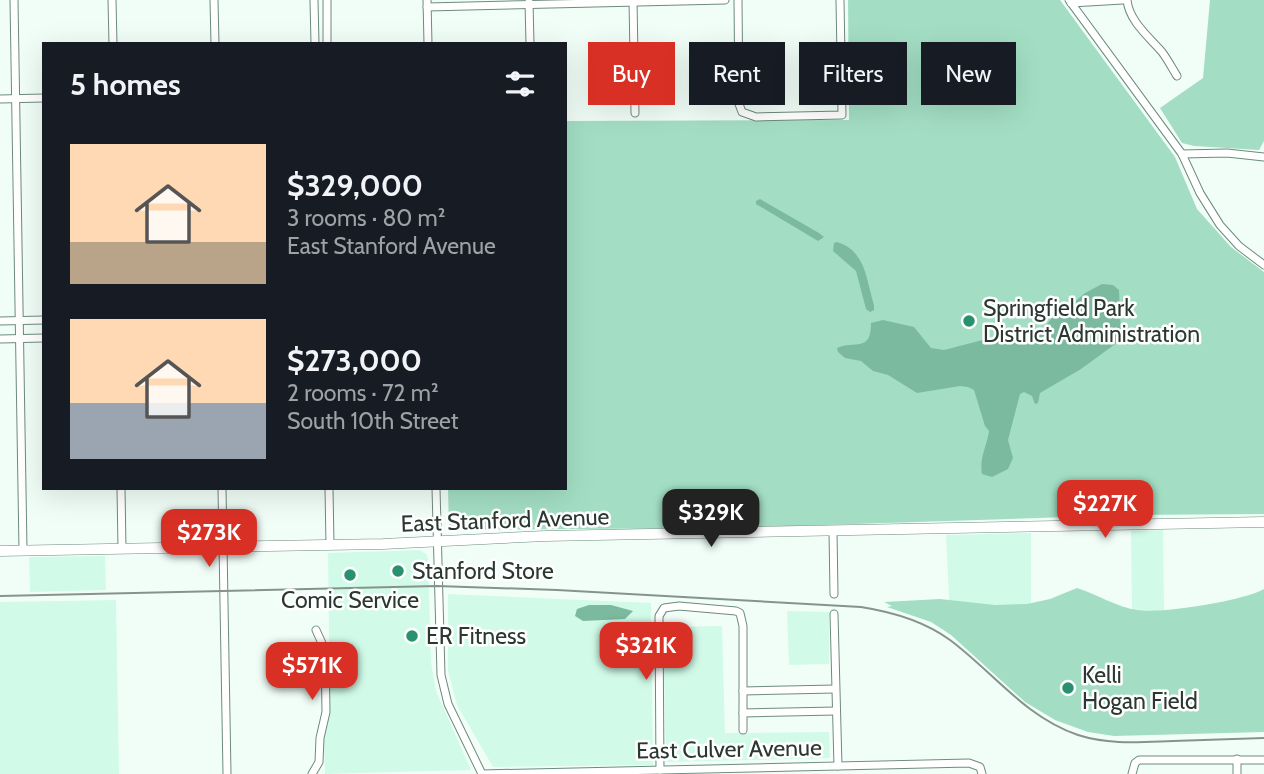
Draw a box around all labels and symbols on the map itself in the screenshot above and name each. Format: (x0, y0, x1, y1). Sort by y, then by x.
place label: Springfield Park District Administration (983, 294, 1200, 348)
marker: Springfield Park District Administration (961, 313, 977, 329)
pin: $227K (1056, 480, 1154, 540)
pin: $329K (662, 490, 760, 549)
street label: East Stanford Avenue (400, 502, 610, 538)
pin: $273K (160, 510, 258, 569)
place label: Stanford Store (412, 557, 554, 585)
marker: Stanford Store (390, 563, 406, 579)
marker: Comic Service (342, 567, 358, 583)
place label: Comic Service (281, 586, 419, 614)
place label: ER Fitness (426, 622, 526, 650)
pin: $321K (597, 622, 695, 682)
marker: ER Fitness (404, 628, 420, 644)
pin: $571K (263, 642, 361, 702)
place label: Kelli Hogan Field (1082, 661, 1198, 715)
marker: Kelli Hogan Field (1060, 680, 1076, 696)
street label: East Culver Avenue (636, 733, 822, 765)

